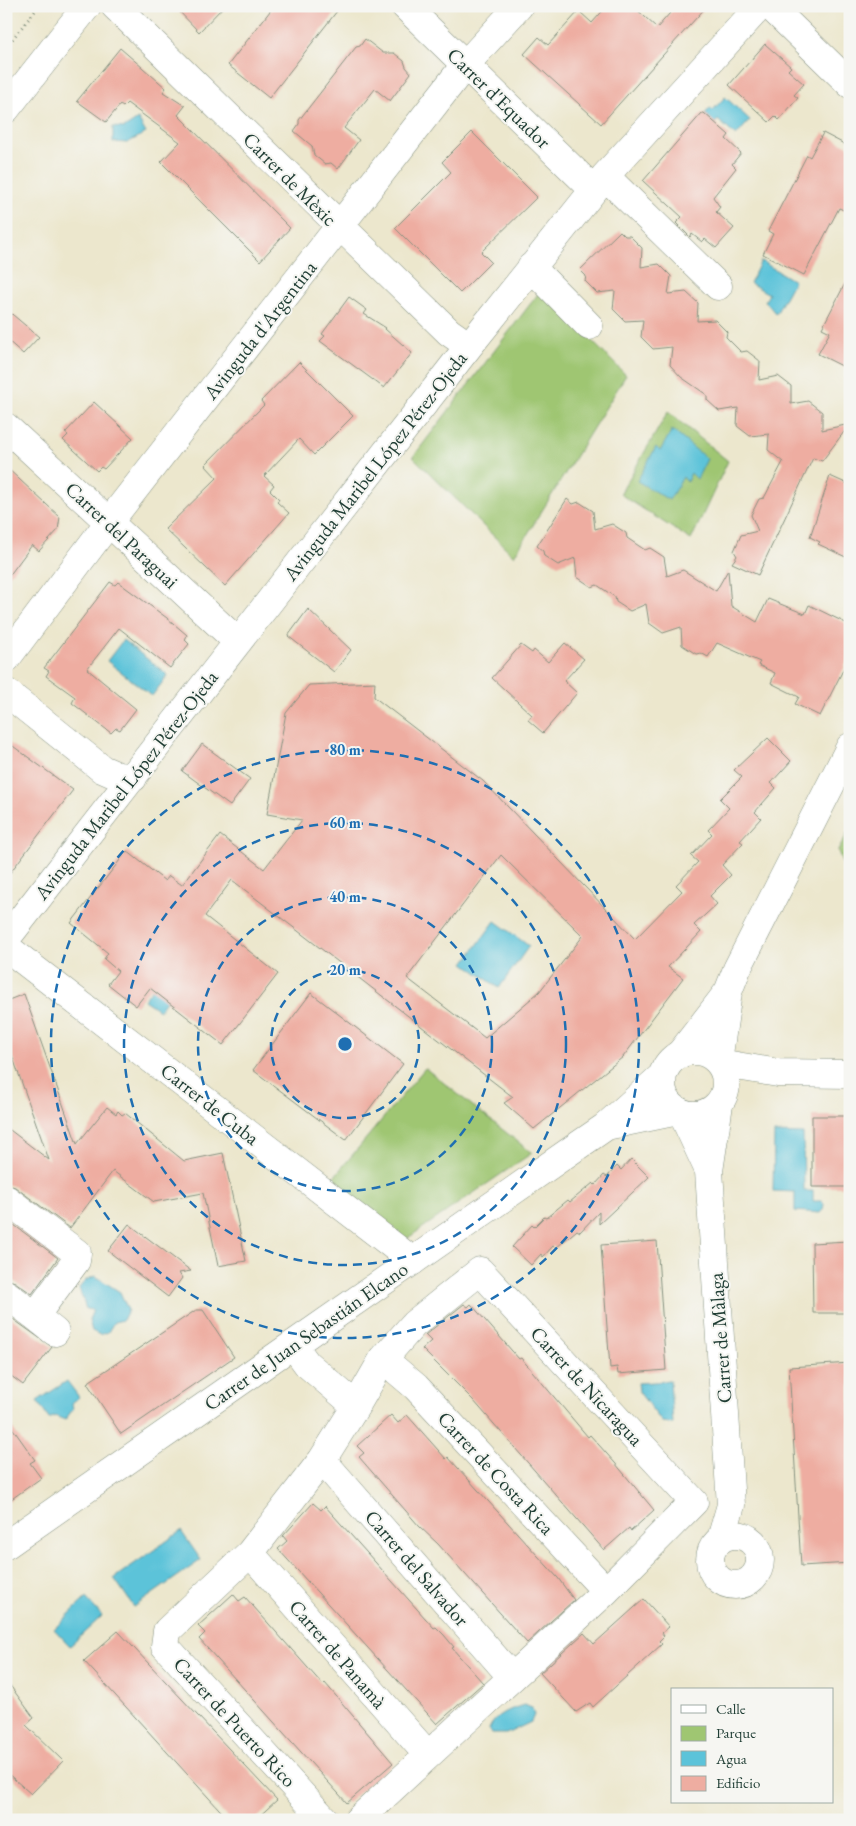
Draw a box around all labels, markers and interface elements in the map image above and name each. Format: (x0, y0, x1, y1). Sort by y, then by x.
street label: Carrer d'Equador (442, 42, 557, 154)
street label: Carrer de Mèxic (237, 126, 343, 232)
street label: Avinguda d'Argentina (197, 255, 322, 406)
street label: Avinguda Maribel López Pérez-Ojeda (277, 346, 473, 587)
street label: Carrer del Paraguai (60, 476, 184, 594)
street label: Avinguda Maribel López Pérez-Ojeda (28, 665, 224, 906)
text: 80 m (329, 740, 361, 759)
text: 60 m (329, 813, 361, 832)
text: 40 m (329, 887, 361, 906)
text: 20 m (329, 960, 361, 979)
centre of rings (336, 1035, 354, 1053)
street label: Carrer de Cuba (155, 1057, 265, 1151)
street label: Carrer de Juan Sebastián Elcano (199, 1256, 413, 1416)
street label: Carrer de Màlaga (702, 1272, 738, 1404)
street label: Carrer de Nicaragua (525, 1321, 649, 1451)
street label: Carrer de Costa Rica (432, 1406, 560, 1540)
street label: Carrer del Salvador (359, 1504, 475, 1632)
street label: Carrer de Panamà (284, 1594, 392, 1714)
street label: Carrer de Puerto Rico (168, 1651, 302, 1793)
legend (671, 1688, 834, 1804)
text: Calle (716, 1699, 746, 1718)
text: Parque (716, 1723, 756, 1742)
text: Agua (715, 1749, 747, 1768)
text: Edificio (716, 1773, 760, 1792)

